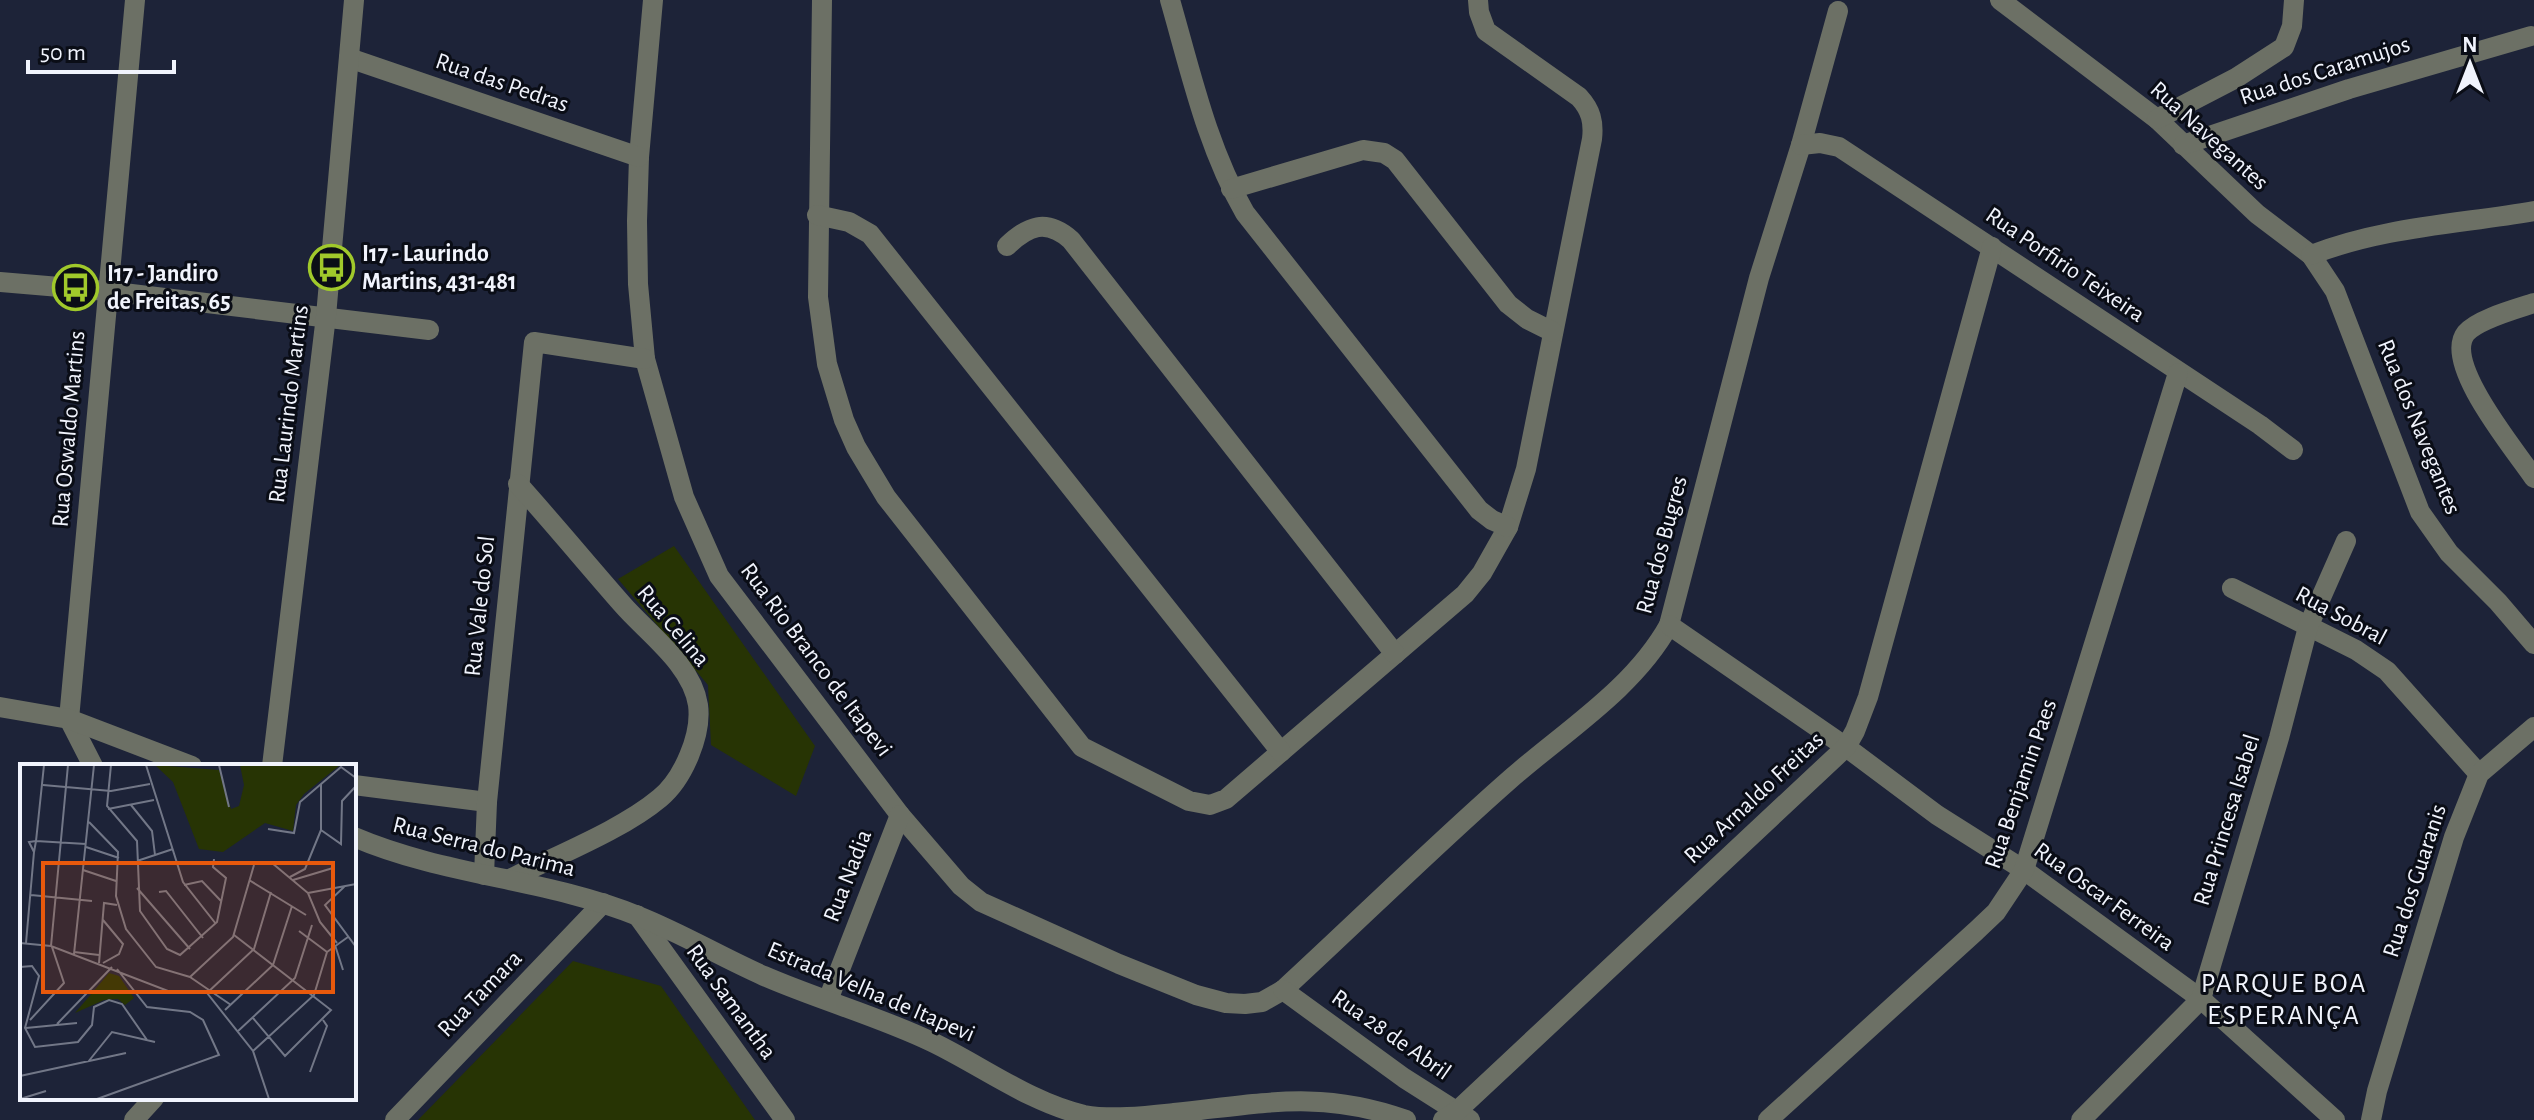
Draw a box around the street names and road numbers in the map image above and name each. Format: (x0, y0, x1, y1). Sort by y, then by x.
street label: Rua dos Caramujos (2237, 32, 2413, 110)
street label: Rua das Pedras (432, 49, 572, 117)
street label: Rua Navegantes (2145, 77, 2273, 195)
street label: Rua Porfirio Teixeira (1981, 203, 2149, 327)
street label: Rua Laurindo Martins (265, 304, 313, 504)
street label: Rua Oswaldo Martins (48, 330, 90, 528)
street label: Rua dos Navegantes (2373, 336, 2465, 518)
street label: Rua dos Bugres (1632, 473, 1692, 617)
street label: Rua Vale do Sol (461, 535, 499, 677)
street label: Rua Rio Branco de Itapevi (736, 559, 896, 761)
street label: Rua Celina (632, 581, 714, 671)
street label: Rua Sobral (2291, 582, 2391, 650)
street label: Rua Benjamin Paes (1981, 696, 2061, 872)
street label: Rua Arnaldo Freitas (1680, 728, 1828, 868)
street label: Rua Princesa Isabel (2190, 732, 2264, 908)
street label: Rua dos Guaranis (2379, 801, 2451, 961)
street label: Rua Serra do Parima (390, 813, 578, 881)
street label: Rua Nadia (820, 827, 876, 925)
street label: Rua Oscar Ferreira (2029, 838, 2179, 956)
street label: Estrada Velha de Itapevi (764, 937, 978, 1047)
street label: Rua Samantha (681, 940, 781, 1064)
street label: Rua Tamara (433, 946, 527, 1042)
street label: Rua 28 de Abril (1327, 985, 1455, 1085)

